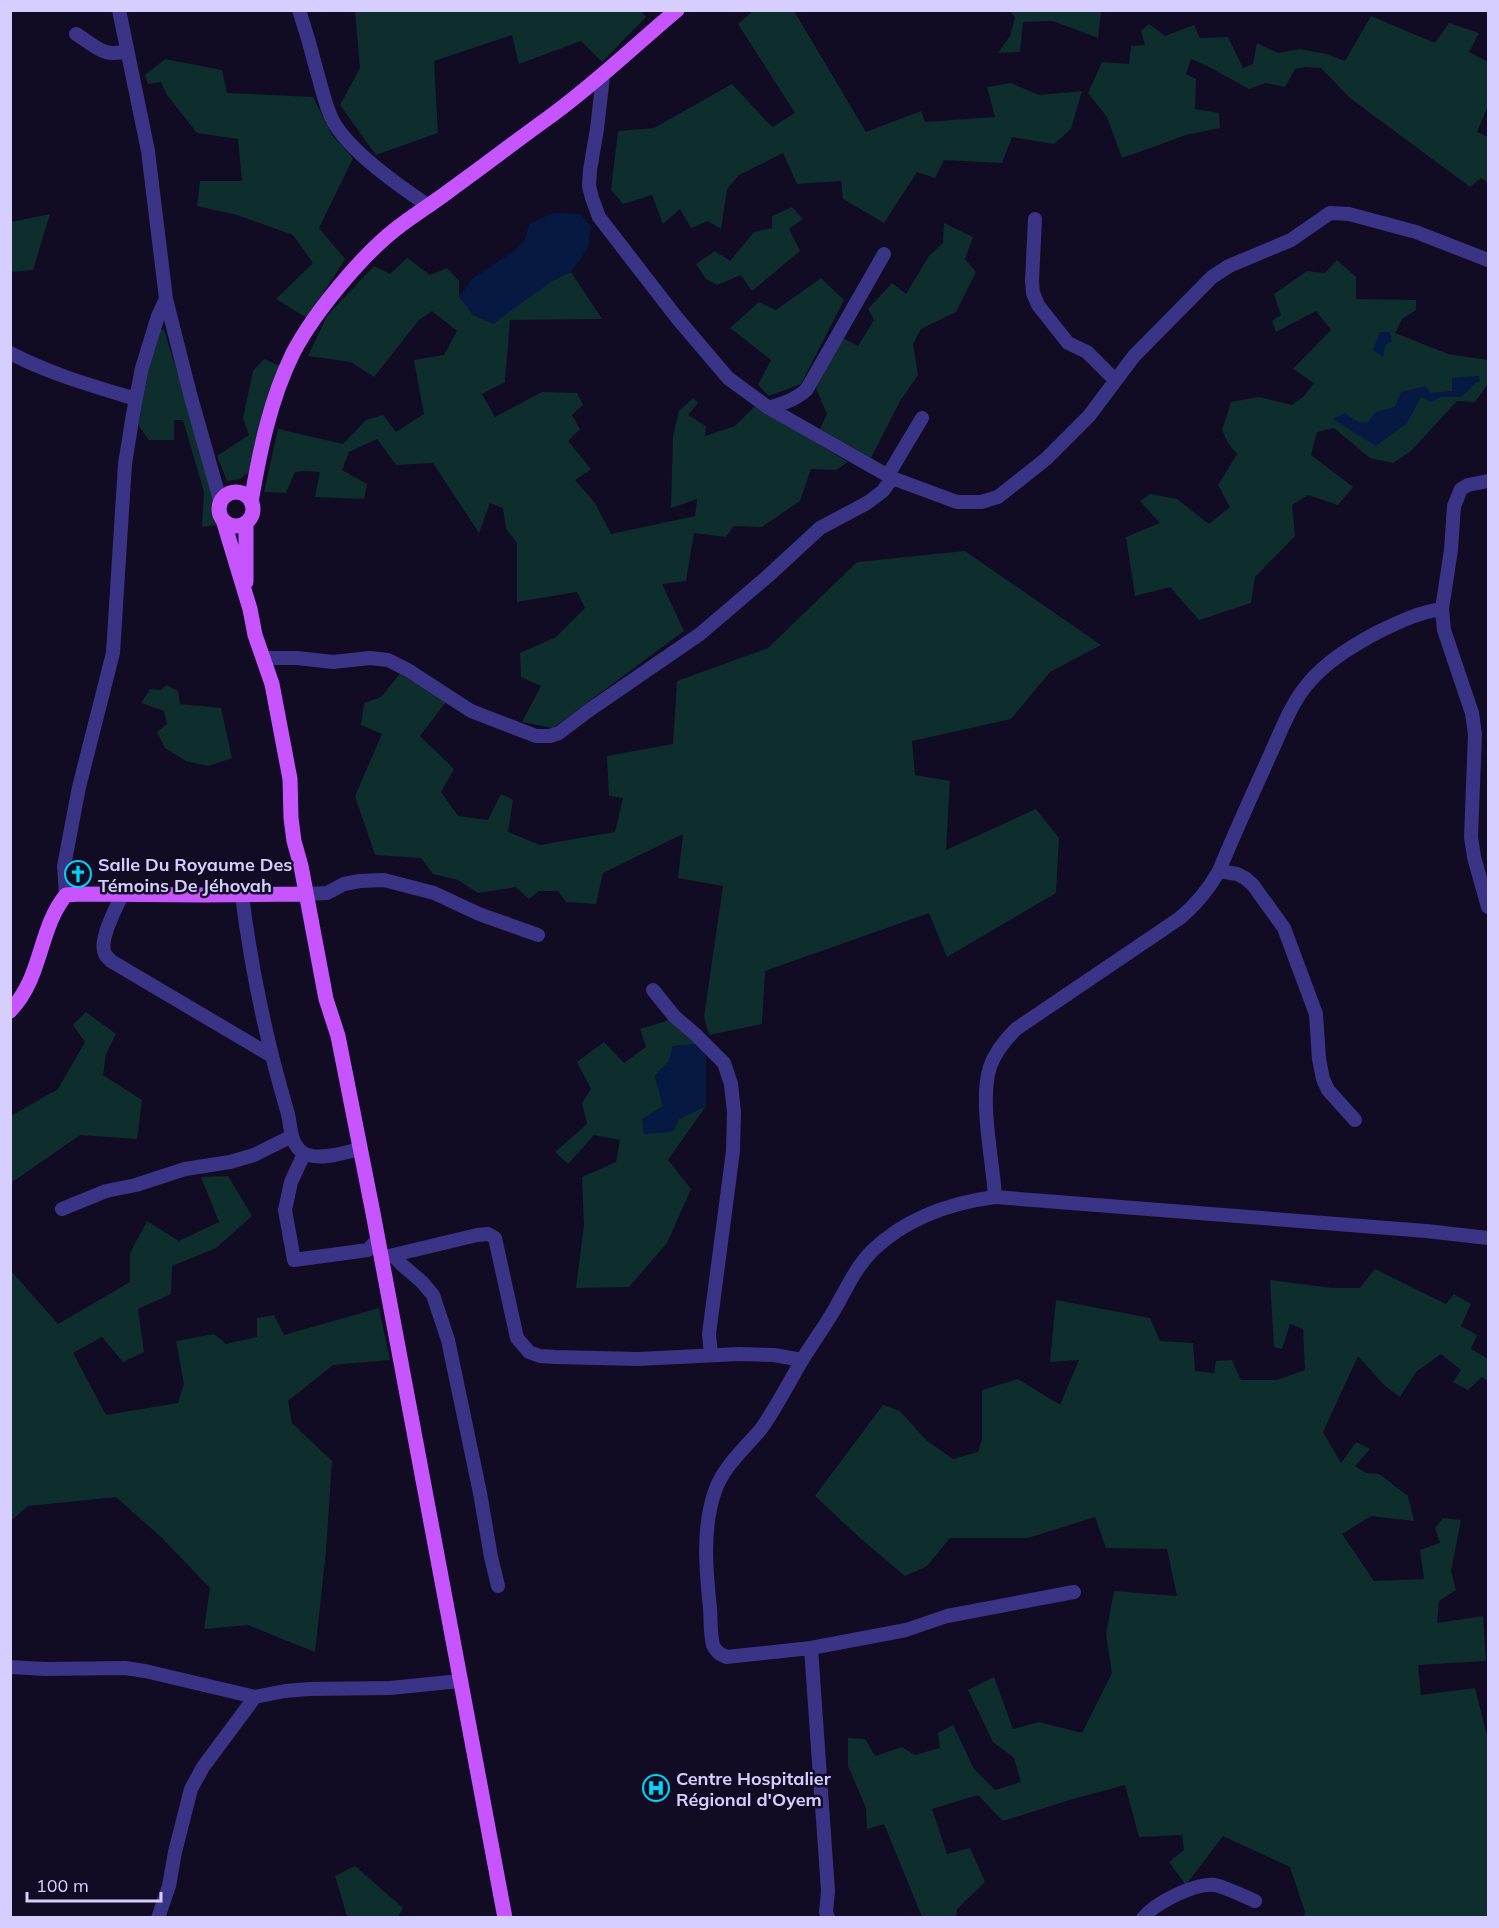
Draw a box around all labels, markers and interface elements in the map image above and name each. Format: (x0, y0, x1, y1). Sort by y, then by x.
place label: Salle Du Royaume Des Témoins De Jéhovah (98, 853, 292, 897)
church icon: Salle Du Royaume Des Témoins De Jéhovah (63, 859, 93, 889)
place label: Centre Hospitalier Régional d'Oyem (676, 1767, 832, 1811)
hospital icon: Centre Hospitalier Régional d'Oyem (641, 1773, 671, 1803)
scale bar (27, 1865, 160, 1903)
text: 100 m (36, 1874, 89, 1897)

